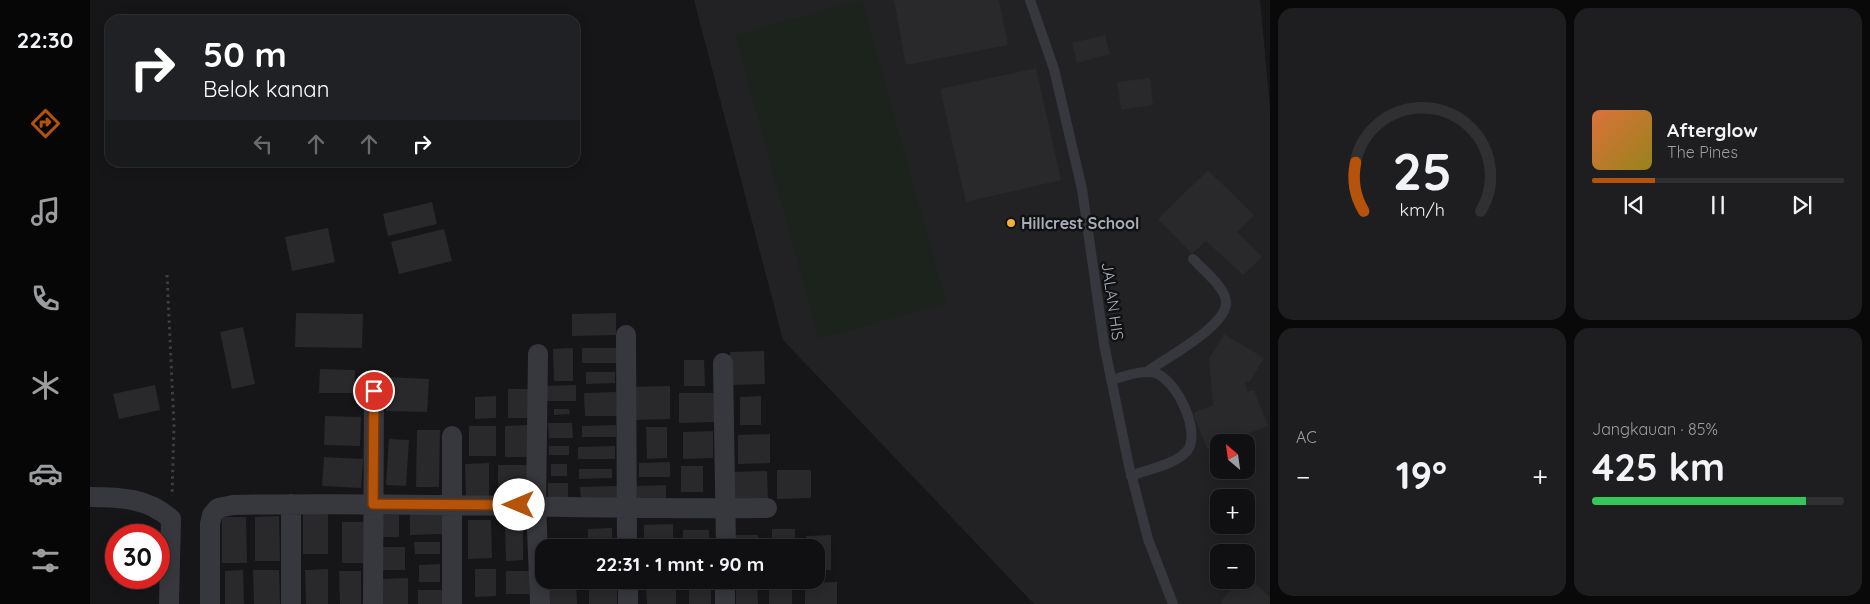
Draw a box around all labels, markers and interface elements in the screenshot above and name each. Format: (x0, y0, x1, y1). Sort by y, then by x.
text: 22:30 (17, 26, 73, 54)
text: 50 m (203, 32, 287, 76)
icon: right (120, 35, 185, 100)
text: Belok kanan (203, 75, 329, 103)
icon: directions (28, 106, 63, 141)
text: Afterglow (1667, 118, 1758, 142)
icon: left (249, 130, 277, 158)
icon: ahead (302, 130, 330, 158)
icon: ahead (355, 130, 383, 158)
icon: right (408, 130, 436, 158)
text: 25 (1392, 138, 1452, 203)
text: The Pines (1667, 142, 1738, 162)
icon: previous (1620, 191, 1648, 219)
icon: pause (1704, 191, 1732, 219)
icon: next (1788, 191, 1816, 219)
icon: music (28, 194, 63, 229)
text: km/h (1399, 198, 1445, 220)
place label: Hillcrest School (1021, 213, 1139, 233)
marker: Hillcrest School (1005, 217, 1017, 229)
street label: JALAN HIS (1098, 261, 1128, 341)
icon: phone (28, 281, 63, 316)
icon: climate (28, 368, 63, 403)
pin (353, 370, 395, 412)
icon: arrive (360, 377, 388, 405)
text: Jangkauan · 85% (1592, 419, 1718, 439)
text: AC (1296, 427, 1317, 447)
north arrow (1210, 434, 1255, 479)
map controls (1210, 434, 1255, 589)
text: 425 km (1592, 443, 1725, 491)
text: 19° (1396, 451, 1447, 499)
icon: car (28, 456, 63, 491)
text: − (1296, 459, 1311, 494)
text: + (1532, 459, 1548, 494)
position arrow (492, 478, 544, 530)
button: + (1210, 489, 1255, 534)
speed limit sign: 30 (105, 524, 170, 589)
icon: filters (28, 543, 63, 578)
button: − (1210, 544, 1255, 589)
text: 22:31 · 1 mnt · 90 m (596, 552, 764, 576)

